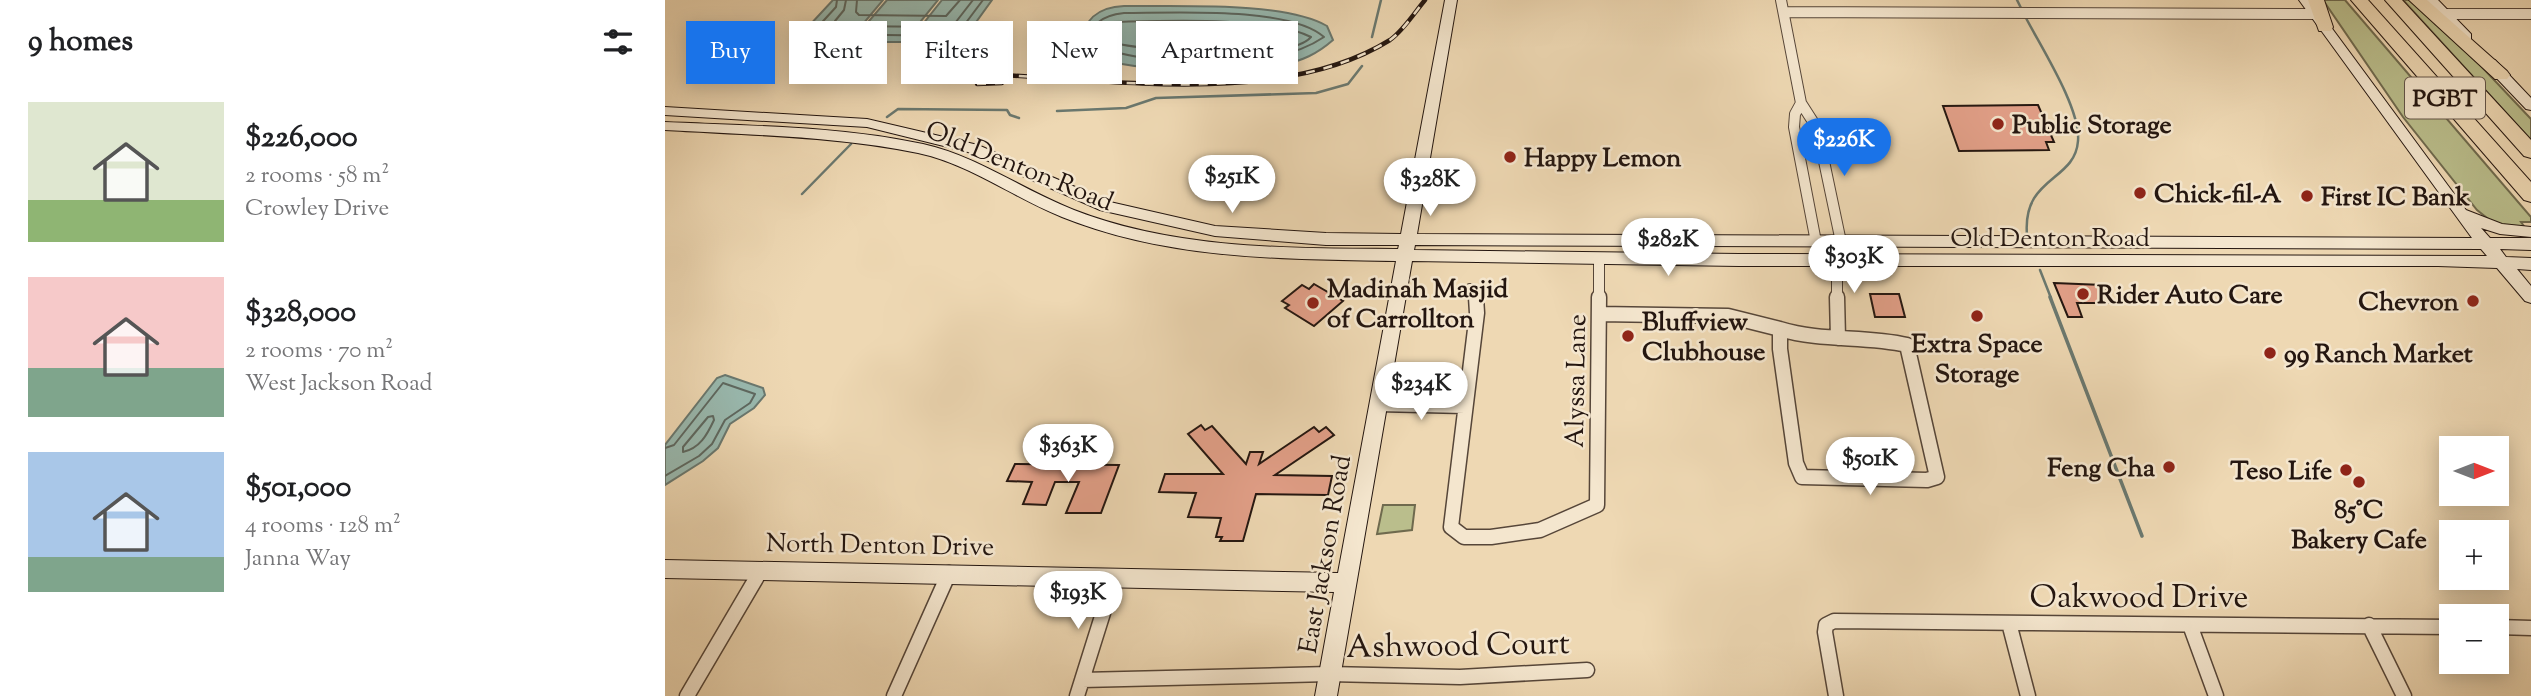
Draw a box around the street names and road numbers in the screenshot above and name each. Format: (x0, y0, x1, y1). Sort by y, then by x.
road number: PGBT (2405, 78, 2485, 118)
street label: Old Denton Road (920, 113, 1119, 222)
street label: Old Denton Road (1950, 221, 2150, 258)
street label: Alyssa Lane (1558, 314, 1597, 448)
street label: East Jackson Road (1291, 452, 1362, 657)
street label: North Denton Drive (765, 526, 994, 567)
street label: Oakwood Drive (2030, 576, 2248, 622)
street label: Ashwood Court (1346, 622, 1570, 672)

